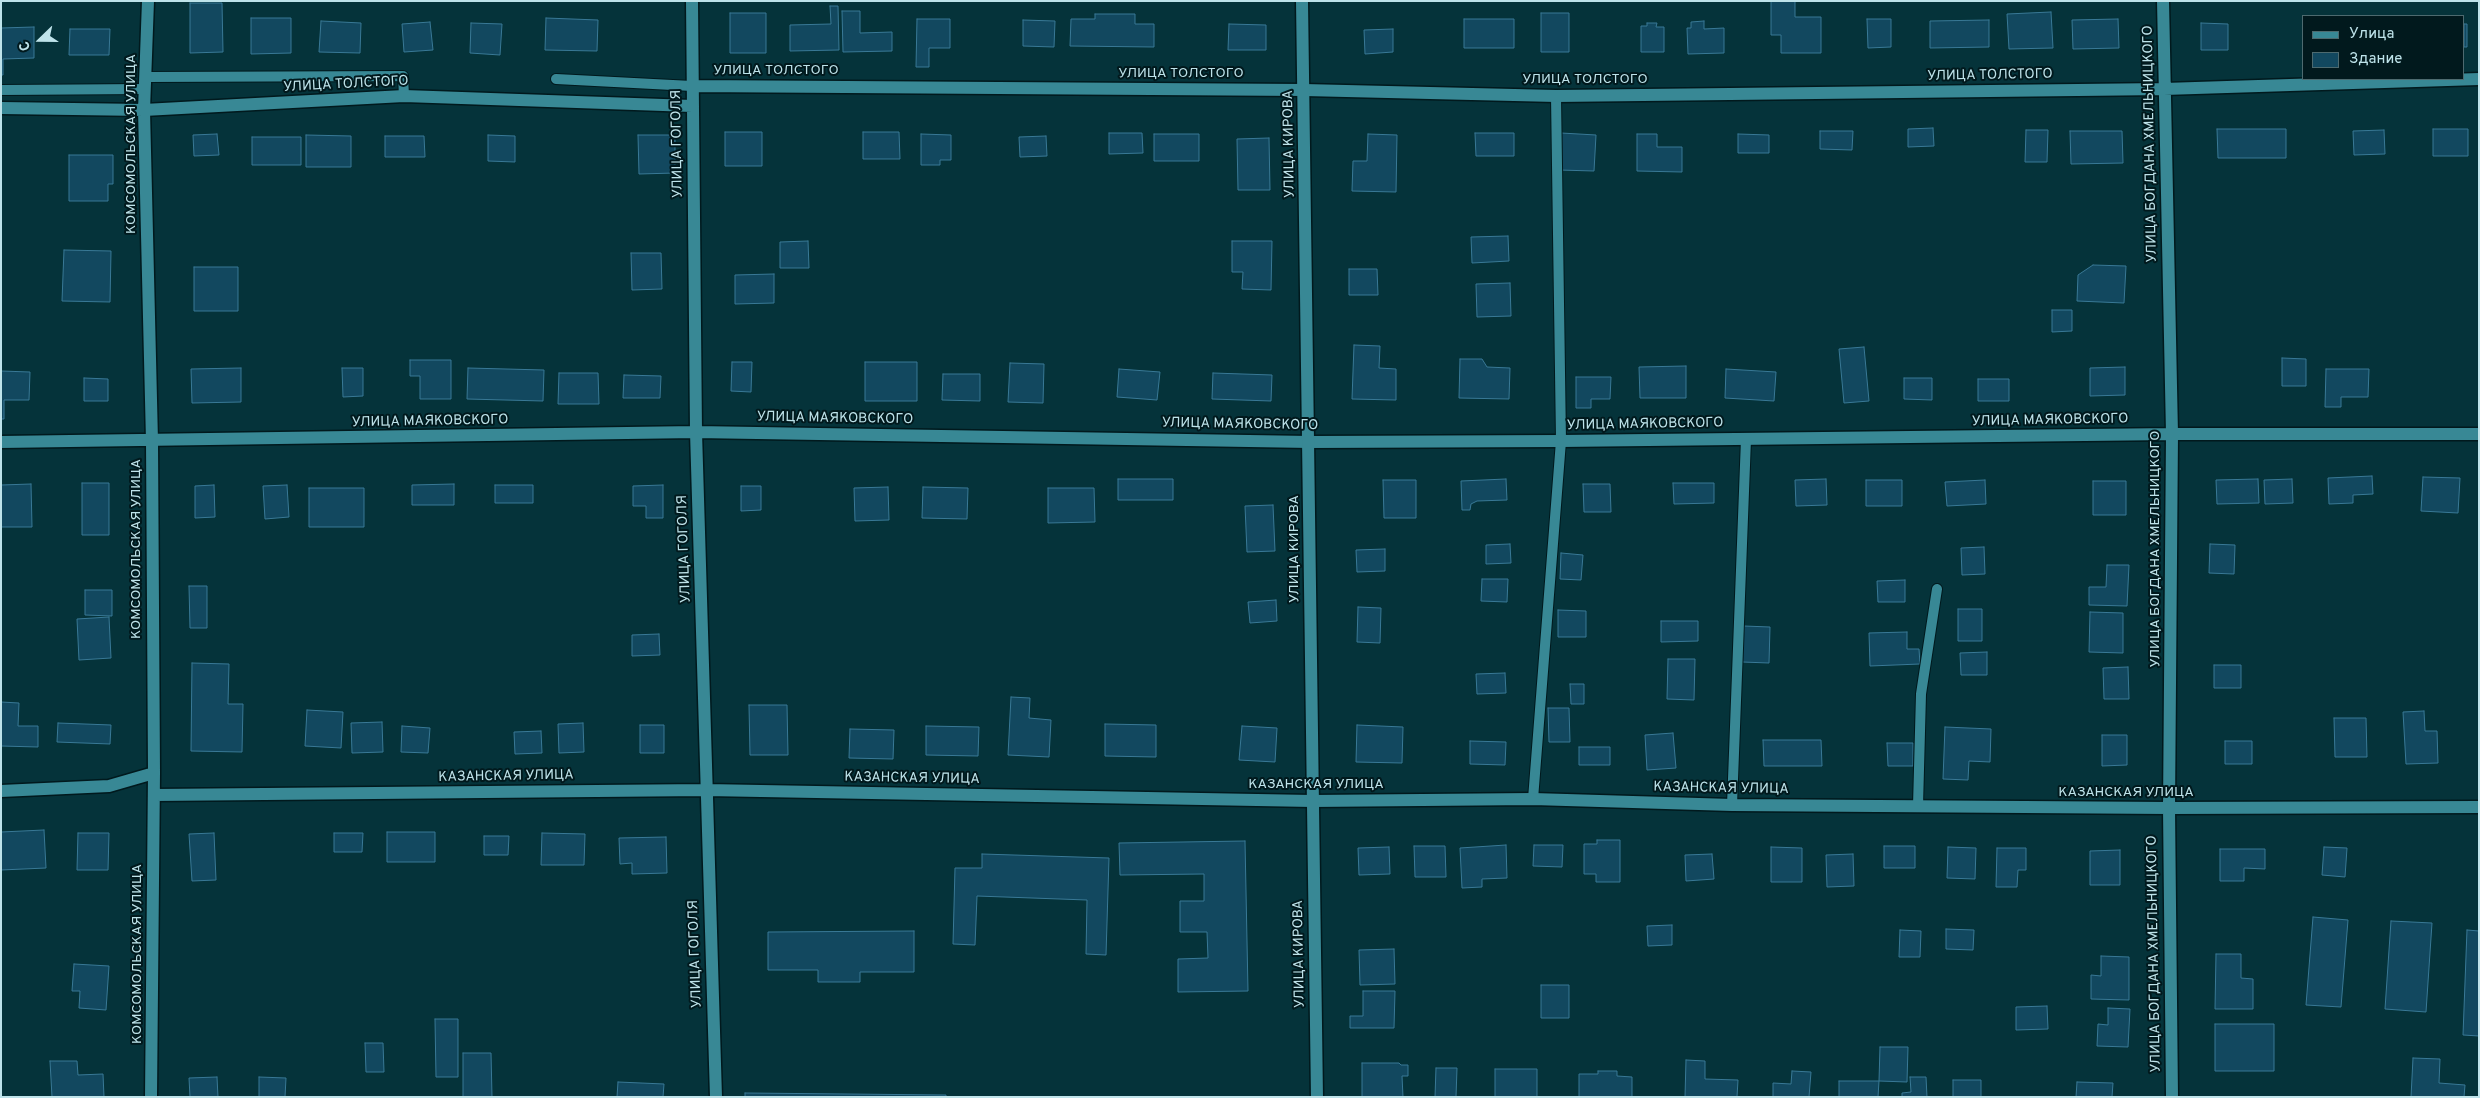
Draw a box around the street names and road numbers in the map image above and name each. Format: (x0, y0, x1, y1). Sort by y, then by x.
street label: УЛИЦА БОГДАНА ХМЕЛЬНИЦКОГО (2141, 25, 2161, 263)
street label: КОМСОМОЛЬСКАЯ УЛИЦА (124, 54, 140, 234)
street label: УЛИЦА ТОЛСТОГО (713, 63, 839, 79)
street label: УЛИЦА ТОЛСТОГО (1118, 66, 1244, 82)
street label: УЛИЦА ТОЛСТОГО (1927, 67, 2053, 85)
street label: УЛИЦА ТОЛСТОГО (1522, 72, 1648, 88)
street label: УЛИЦА ТОЛСТОГО (283, 73, 409, 97)
street label: УЛИЦА ГОГОЛЯ (669, 90, 687, 198)
street label: УЛИЦА КИРОВА (1281, 90, 1299, 198)
street label: УЛИЦА МАЯКОВСКОГО (757, 409, 913, 429)
street label: УЛИЦА МАЯКОВСКОГО (1972, 411, 2128, 431)
street label: УЛИЦА МАЯКОВСКОГО (352, 412, 508, 432)
street label: УЛИЦА МАЯКОВСКОГО (1162, 415, 1318, 435)
street label: УЛИЦА МАЯКОВСКОГО (1567, 415, 1723, 435)
street label: УЛИЦА БОГДАНА ХМЕЛЬНИЦКОГО (2148, 430, 2164, 668)
street label: КОМСОМОЛЬСКАЯ УЛИЦА (129, 459, 145, 639)
street label: УЛИЦА ГОГОЛЯ (675, 495, 695, 603)
street label: УЛИЦА КИРОВА (1287, 495, 1303, 603)
street label: КАЗАНСКАЯ УЛИЦА (438, 767, 574, 787)
street label: КАЗАНСКАЯ УЛИЦА (844, 769, 980, 789)
street label: КАЗАНСКАЯ УЛИЦА (1248, 777, 1384, 793)
street label: КАЗАНСКАЯ УЛИЦА (1653, 779, 1789, 799)
street label: КАЗАНСКАЯ УЛИЦА (2058, 785, 2194, 801)
street label: УЛИЦА БОГДАНА ХМЕЛЬНИЦКОГО (2145, 835, 2165, 1073)
street label: КОМСОМОЛЬСКАЯ УЛИЦА (130, 864, 146, 1044)
street label: УЛИЦА ГОГОЛЯ (686, 900, 706, 1008)
street label: УЛИЦА КИРОВА (1291, 900, 1309, 1008)

